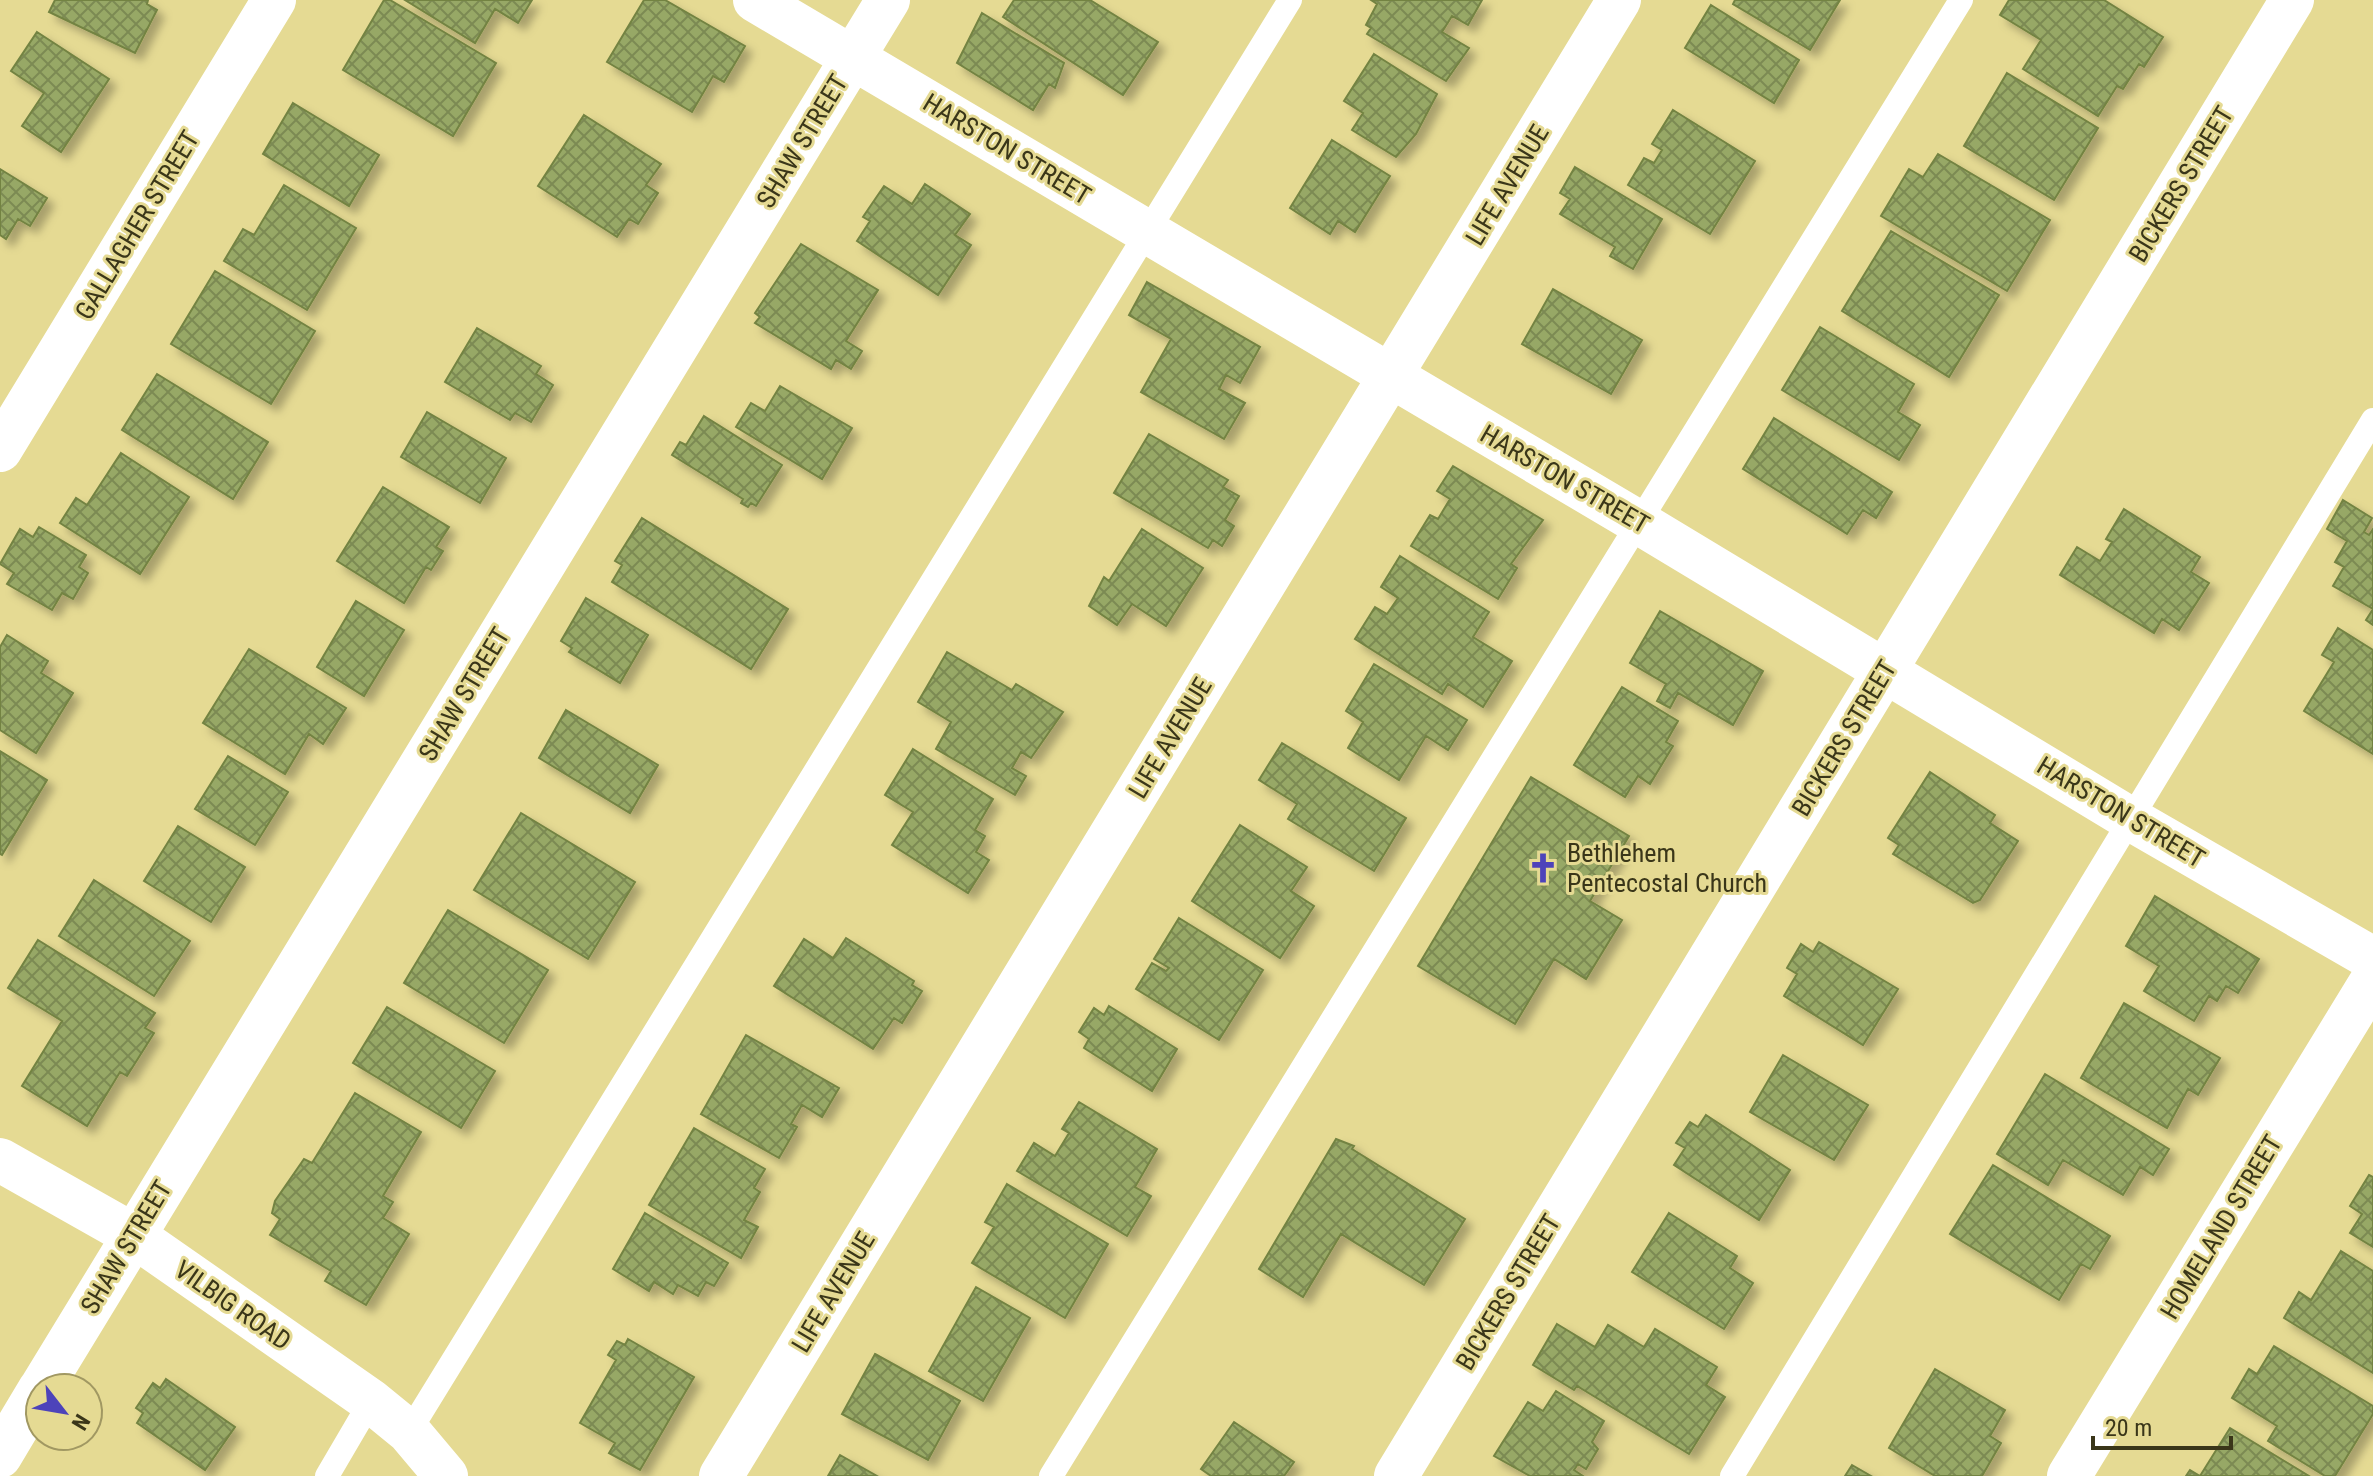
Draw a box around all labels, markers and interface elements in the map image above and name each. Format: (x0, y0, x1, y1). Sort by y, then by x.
street label: SHAW STREET (750, 69, 854, 213)
street label: HARSTON STREET (918, 87, 1096, 211)
street label: BICKERS STREET (2123, 101, 2239, 267)
street label: LIFE AVENUE (1459, 119, 1555, 251)
street label: GALLAGHER STREET (69, 125, 205, 325)
street label: HARSTON STREET (1475, 419, 1655, 539)
street label: SHAW STREET (412, 622, 516, 766)
street label: BICKERS STREET (1786, 655, 1902, 821)
street label: LIFE AVENUE (1122, 672, 1218, 804)
street label: HARSTON STREET (2032, 750, 2210, 874)
place label: Bethlehem Pentecostal Church (1567, 838, 1767, 898)
church icon: Bethlehem Pentecostal Church (1526, 851, 1560, 885)
street label: HOMELAND STREET (2154, 1130, 2288, 1324)
street label: SHAW STREET (74, 1175, 178, 1319)
street label: BICKERS STREET (1450, 1209, 1566, 1375)
street label: LIFE AVENUE (785, 1226, 881, 1358)
street label: VILBIG ROAD (169, 1254, 297, 1356)
north arrow (24, 1372, 104, 1452)
scale bar (2093, 1400, 2231, 1450)
text: N (67, 1410, 95, 1434)
text: 20 m (2105, 1414, 2152, 1442)

